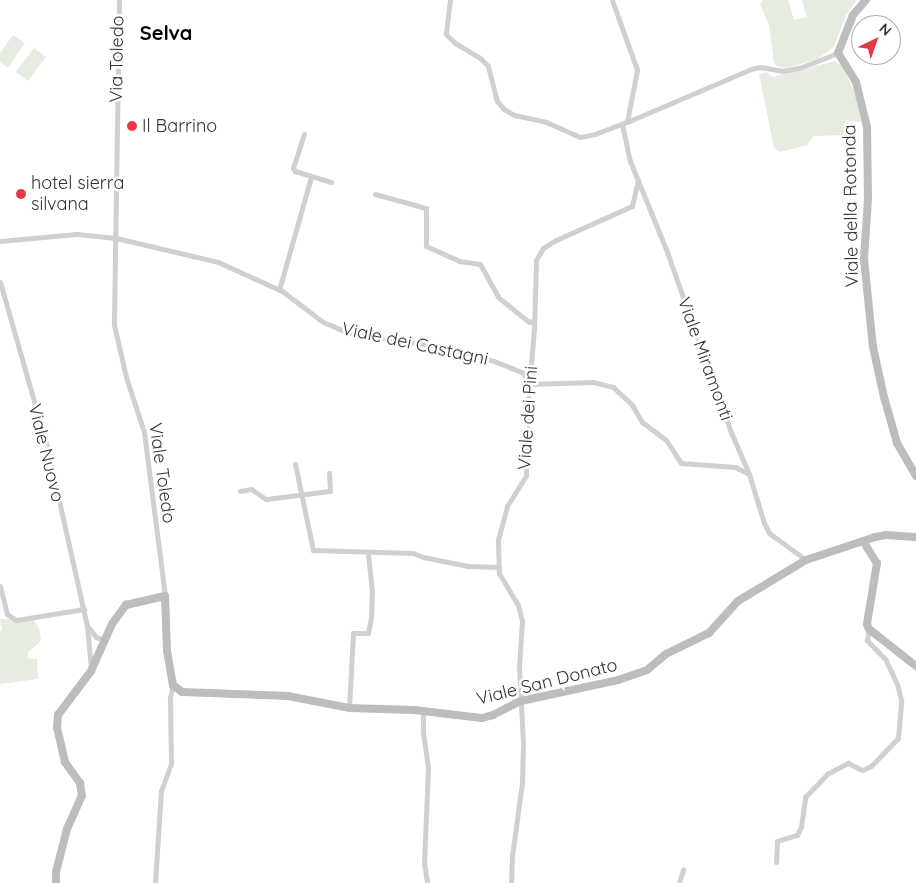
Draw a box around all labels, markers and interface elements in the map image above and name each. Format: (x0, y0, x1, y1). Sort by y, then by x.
street label: Via Toledo (105, 15, 129, 103)
north arrow (851, 15, 901, 65)
text: N (876, 19, 895, 40)
district label: Selva (140, 20, 192, 44)
place label: Il Barrino (142, 115, 217, 137)
marker: Il Barrino (126, 120, 138, 132)
street label: Viale della Rotonda (839, 124, 863, 288)
place label: hotel sierra silvana (31, 173, 124, 215)
marker: hotel sierra silvana (15, 188, 27, 200)
street label: Viale Miramonti (673, 294, 737, 424)
street label: Viale dei Castagni (340, 318, 490, 370)
street label: Viale dei Pini (514, 365, 542, 471)
street label: Viale Nuovo (23, 402, 69, 504)
street label: Viale Toledo (144, 421, 180, 525)
street label: Viale San Donato (474, 654, 620, 710)

